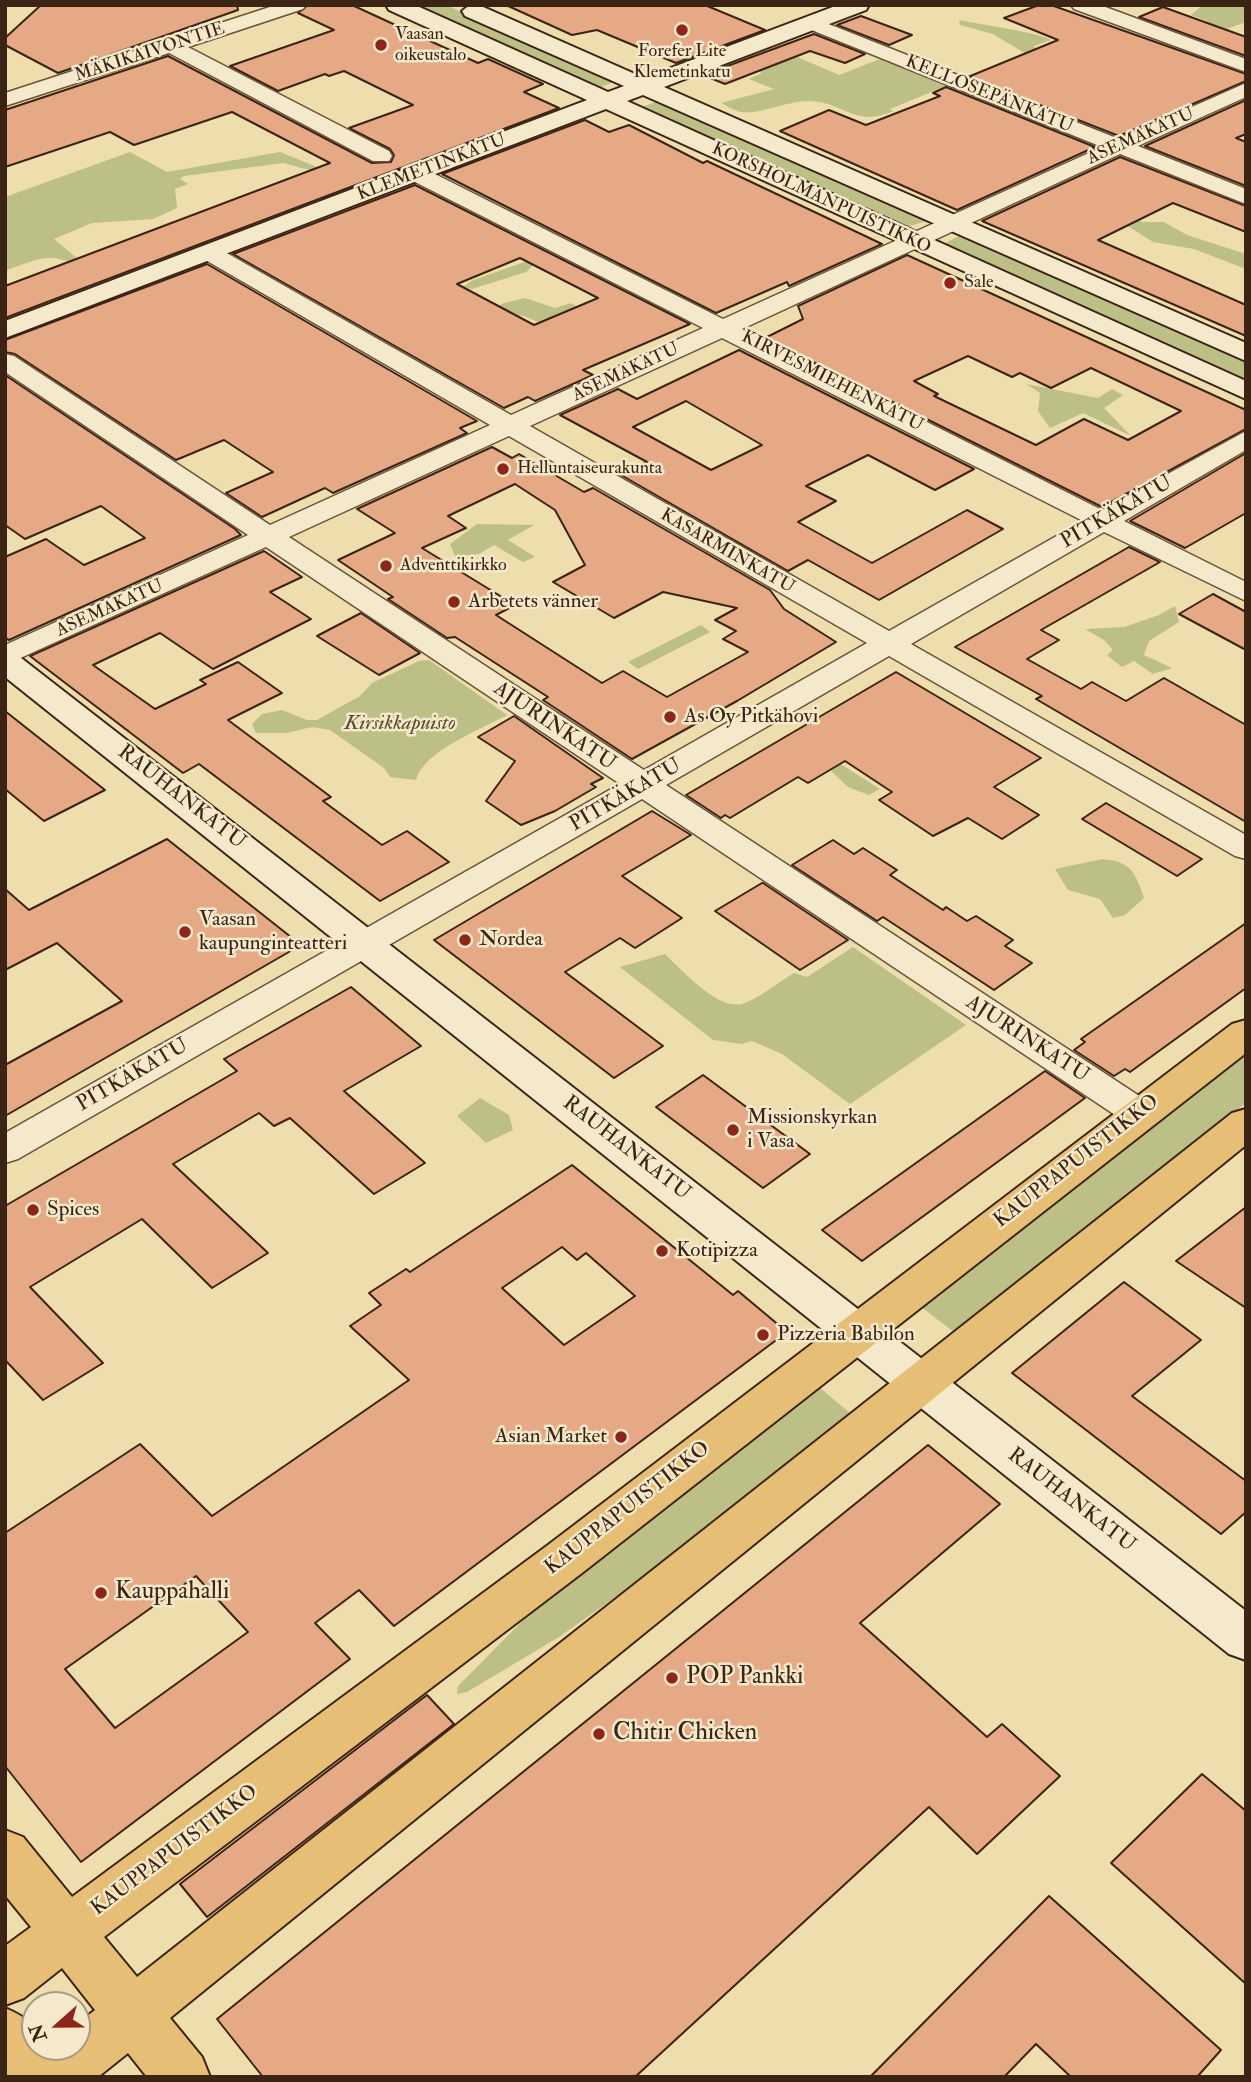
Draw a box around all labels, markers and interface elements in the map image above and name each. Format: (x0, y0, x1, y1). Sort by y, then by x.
street label: MÄKIKAIVONTIE (72, 19, 228, 87)
marker: Forefer Lite Klemetinkatu (674, 22, 690, 38)
place label: Vaasan oikeustalo (395, 24, 466, 66)
marker: Vaasan oikeustalo (373, 37, 389, 53)
place label: Forefer Lite Klemetinkatu (634, 41, 730, 84)
street label: KELLOSEPÄNKATU (902, 52, 1076, 138)
street label: ASEMAKATU (1084, 104, 1198, 170)
street label: KLEMETINKATU (355, 130, 509, 206)
street label: KORSHOLMANPUISTIKKO (708, 139, 934, 259)
place label: Sale (964, 272, 993, 294)
marker: Sale (942, 275, 958, 291)
street label: KIRVESMIEHENKATU (738, 327, 926, 437)
street label: ASEMAKATU (569, 339, 683, 407)
place label: Helluntaiseurakunta (517, 458, 662, 480)
marker: Helluntaiseurakunta (495, 461, 511, 477)
street label: PITKÄKATU (1057, 471, 1177, 555)
street label: KASARMINKATU (656, 505, 798, 599)
place label: Adventtikirkko (400, 555, 507, 577)
marker: Adventtikirkko (378, 558, 394, 574)
street label: ASEMAKATU (53, 576, 167, 642)
place label: Arbetets vänner (468, 589, 598, 615)
marker: Arbetets vänner (446, 594, 462, 610)
street label: AJURINKATU (488, 677, 620, 777)
place label: As Oy Pitkähovi (684, 704, 818, 730)
marker: As Oy Pitkähovi (662, 709, 678, 725)
park label: Kirsikkapuisto (344, 711, 456, 737)
street label: RAUHANKATU (112, 740, 250, 856)
street label: PITKÄKATU (566, 754, 686, 838)
place label: Vaasan kaupunginteatteri (199, 907, 347, 957)
marker: Vaasan kaupunginteatteri (177, 924, 193, 940)
place label: Nordea (479, 927, 543, 953)
marker: Nordea (457, 932, 473, 948)
street label: AJURINKATU (961, 991, 1093, 1089)
street label: PITKÄKATU (73, 1034, 193, 1118)
street label: KAUPPAPUISTIKKO (990, 1090, 1164, 1234)
street label: RAUHANKATU (557, 1091, 695, 1207)
place label: Missionskyrkan i Vasa (747, 1105, 877, 1155)
marker: Missionskyrkan i Vasa (725, 1122, 741, 1138)
place label: Spices (47, 1197, 99, 1223)
marker: Spices (25, 1202, 41, 1218)
place label: Kotipizza (676, 1238, 758, 1264)
marker: Kotipizza (654, 1243, 670, 1259)
place label: Pizzeria Babilon (777, 1322, 915, 1348)
marker: Pizzeria Babilon (755, 1327, 771, 1343)
place label: Asian Market (495, 1424, 607, 1450)
marker: Asian Market (613, 1429, 629, 1445)
street label: KAUPPAPUISTIKKO (541, 1437, 715, 1581)
street label: RAUHANKATU (1002, 1443, 1140, 1559)
place label: Kauppahalli (115, 1579, 229, 1607)
marker: Kauppahalli (93, 1585, 109, 1601)
place label: POP Pankki (686, 1664, 803, 1692)
marker: POP Pankki (664, 1670, 680, 1686)
place label: Chitir Chicken (613, 1720, 757, 1748)
marker: Chitir Chicken (591, 1726, 607, 1742)
street label: KAUPPAPUISTIKKO (87, 1780, 263, 1922)
north arrow (21, 1991, 91, 2061)
text: N (24, 2021, 53, 2045)

